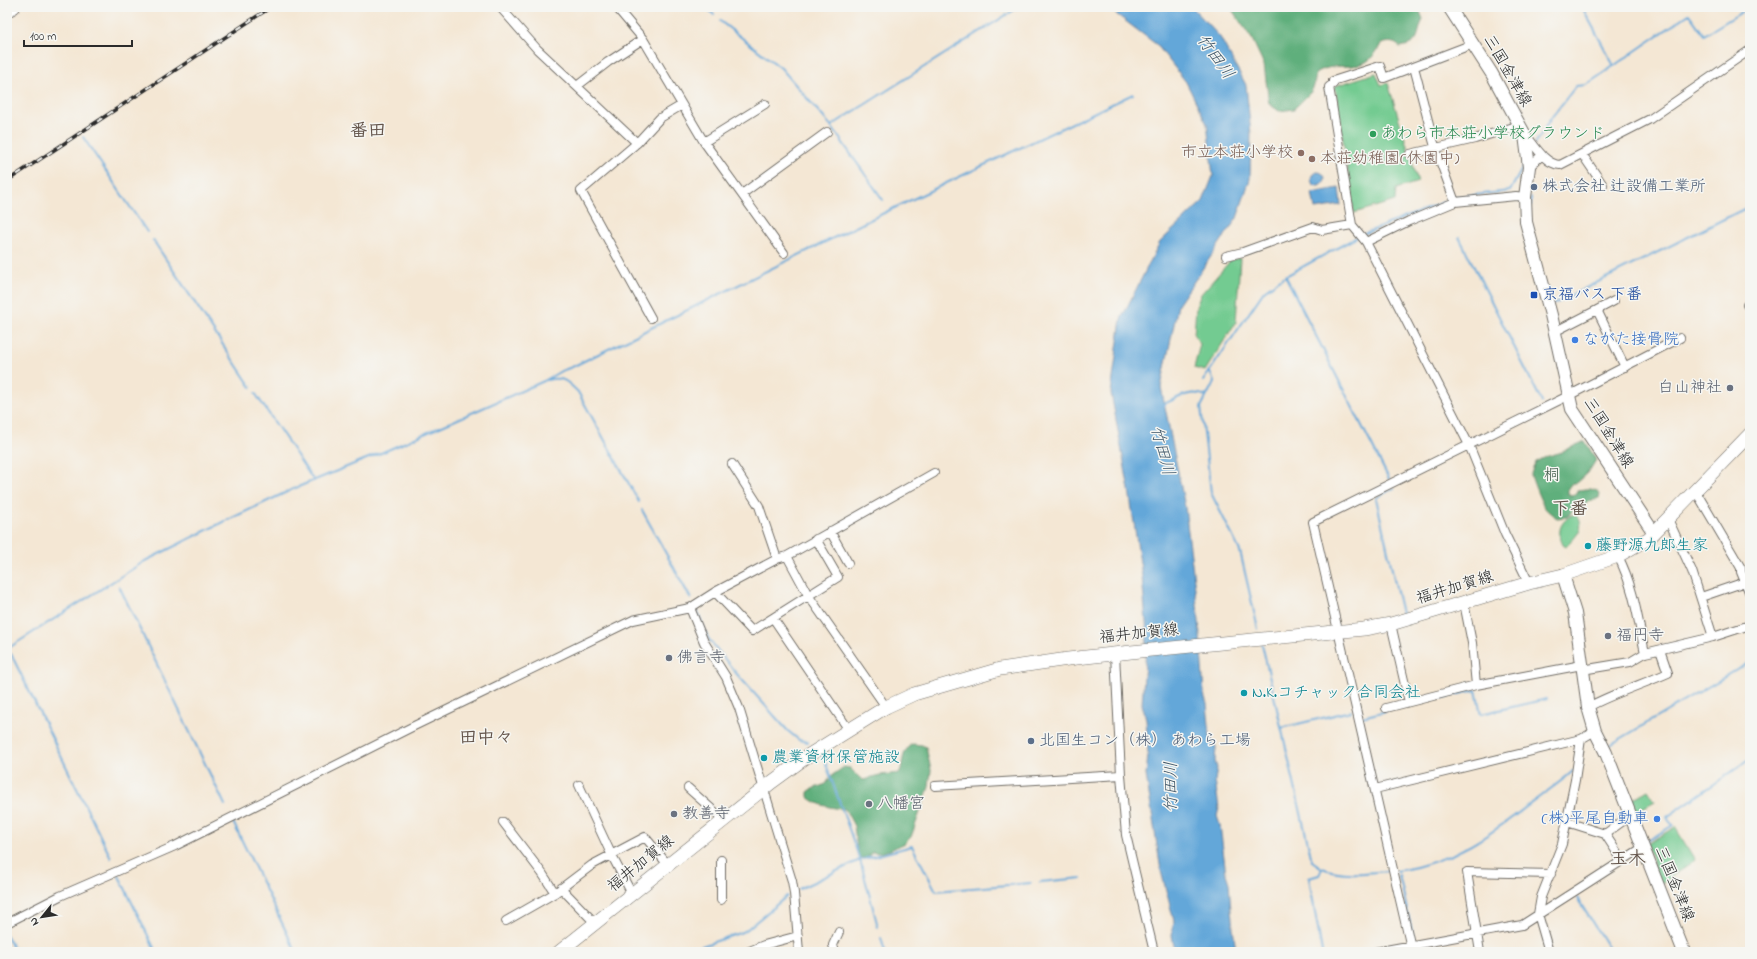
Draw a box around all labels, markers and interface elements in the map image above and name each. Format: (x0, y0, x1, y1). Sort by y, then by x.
scale bar (24, 22, 132, 48)
text: 100 m (30, 28, 57, 46)
water label: 竹田川 (1190, 29, 1240, 85)
street label: 三国金津線 (1477, 30, 1537, 112)
district label: 番田 (350, 119, 386, 145)
place label: あわら市本荘小学校グラウンド (1381, 122, 1605, 146)
marker: あわら市本荘小学校グラウンド (1368, 129, 1378, 139)
place label: 市立本荘小学校 (1181, 141, 1293, 165)
place label: 本荘幼稚園(休園中) (1320, 147, 1460, 171)
marker: 市立本荘小学校 (1296, 148, 1306, 158)
marker: 本荘幼稚園(休園中) (1307, 154, 1317, 164)
place label: 株式会社 辻設備工業所 (1542, 175, 1706, 199)
marker: 株式会社 辻設備工業所 (1529, 182, 1539, 192)
place label: 京福バス 下番 (1542, 283, 1642, 307)
marker: 京福バス 下番 (1529, 290, 1539, 300)
place label: ながた接骨院 (1583, 328, 1679, 352)
marker: ながた接骨院 (1570, 335, 1580, 345)
place label: 白山神社 (1658, 376, 1722, 400)
marker: 白山神社 (1725, 383, 1735, 393)
street label: 三国金津線 (1577, 393, 1639, 473)
water label: 竹田川 (1143, 423, 1181, 479)
park label: 桐 (1544, 464, 1560, 488)
district label: 下番 (1552, 497, 1588, 523)
place label: 藤野源九郎生家 (1596, 534, 1708, 558)
marker: 藤野源九郎生家 (1583, 541, 1593, 551)
street label: 福井加賀線 (1413, 565, 1497, 611)
street label: 福井加賀線 (1098, 618, 1180, 650)
place label: 福円寺 (1616, 624, 1664, 648)
marker: 福円寺 (1603, 631, 1613, 641)
place label: 佛言寺 (677, 646, 725, 670)
marker: 佛言寺 (664, 653, 674, 663)
place label: N.K.コチャック合同会社 (1252, 681, 1421, 705)
marker: N.K.コチャック合同会社 (1239, 688, 1249, 698)
district label: 田中々 (459, 726, 513, 752)
place label: 北国生コン（株） あわら工場 (1039, 729, 1251, 753)
marker: 北国生コン（株） あわら工場 (1026, 736, 1036, 746)
place label: 農業資材保管施設 (772, 746, 900, 770)
marker: 農業資材保管施設 (759, 753, 769, 763)
water label: 竹田川 (1159, 762, 1184, 813)
place label: 八幡宮 (877, 792, 925, 816)
marker: 八幡宮 (864, 799, 874, 809)
place label: 教善寺 (682, 802, 730, 826)
place label: (株)平尾自動車 (1542, 807, 1649, 831)
marker: 教善寺 (669, 809, 679, 819)
marker: (株)平尾自動車 (1652, 814, 1662, 824)
street label: 福井加賀線 (602, 829, 680, 899)
street label: 三国金津線 (1648, 842, 1700, 926)
district label: 玉木 (1610, 847, 1646, 873)
north arrow (22, 897, 62, 937)
text: N (25, 914, 43, 929)

